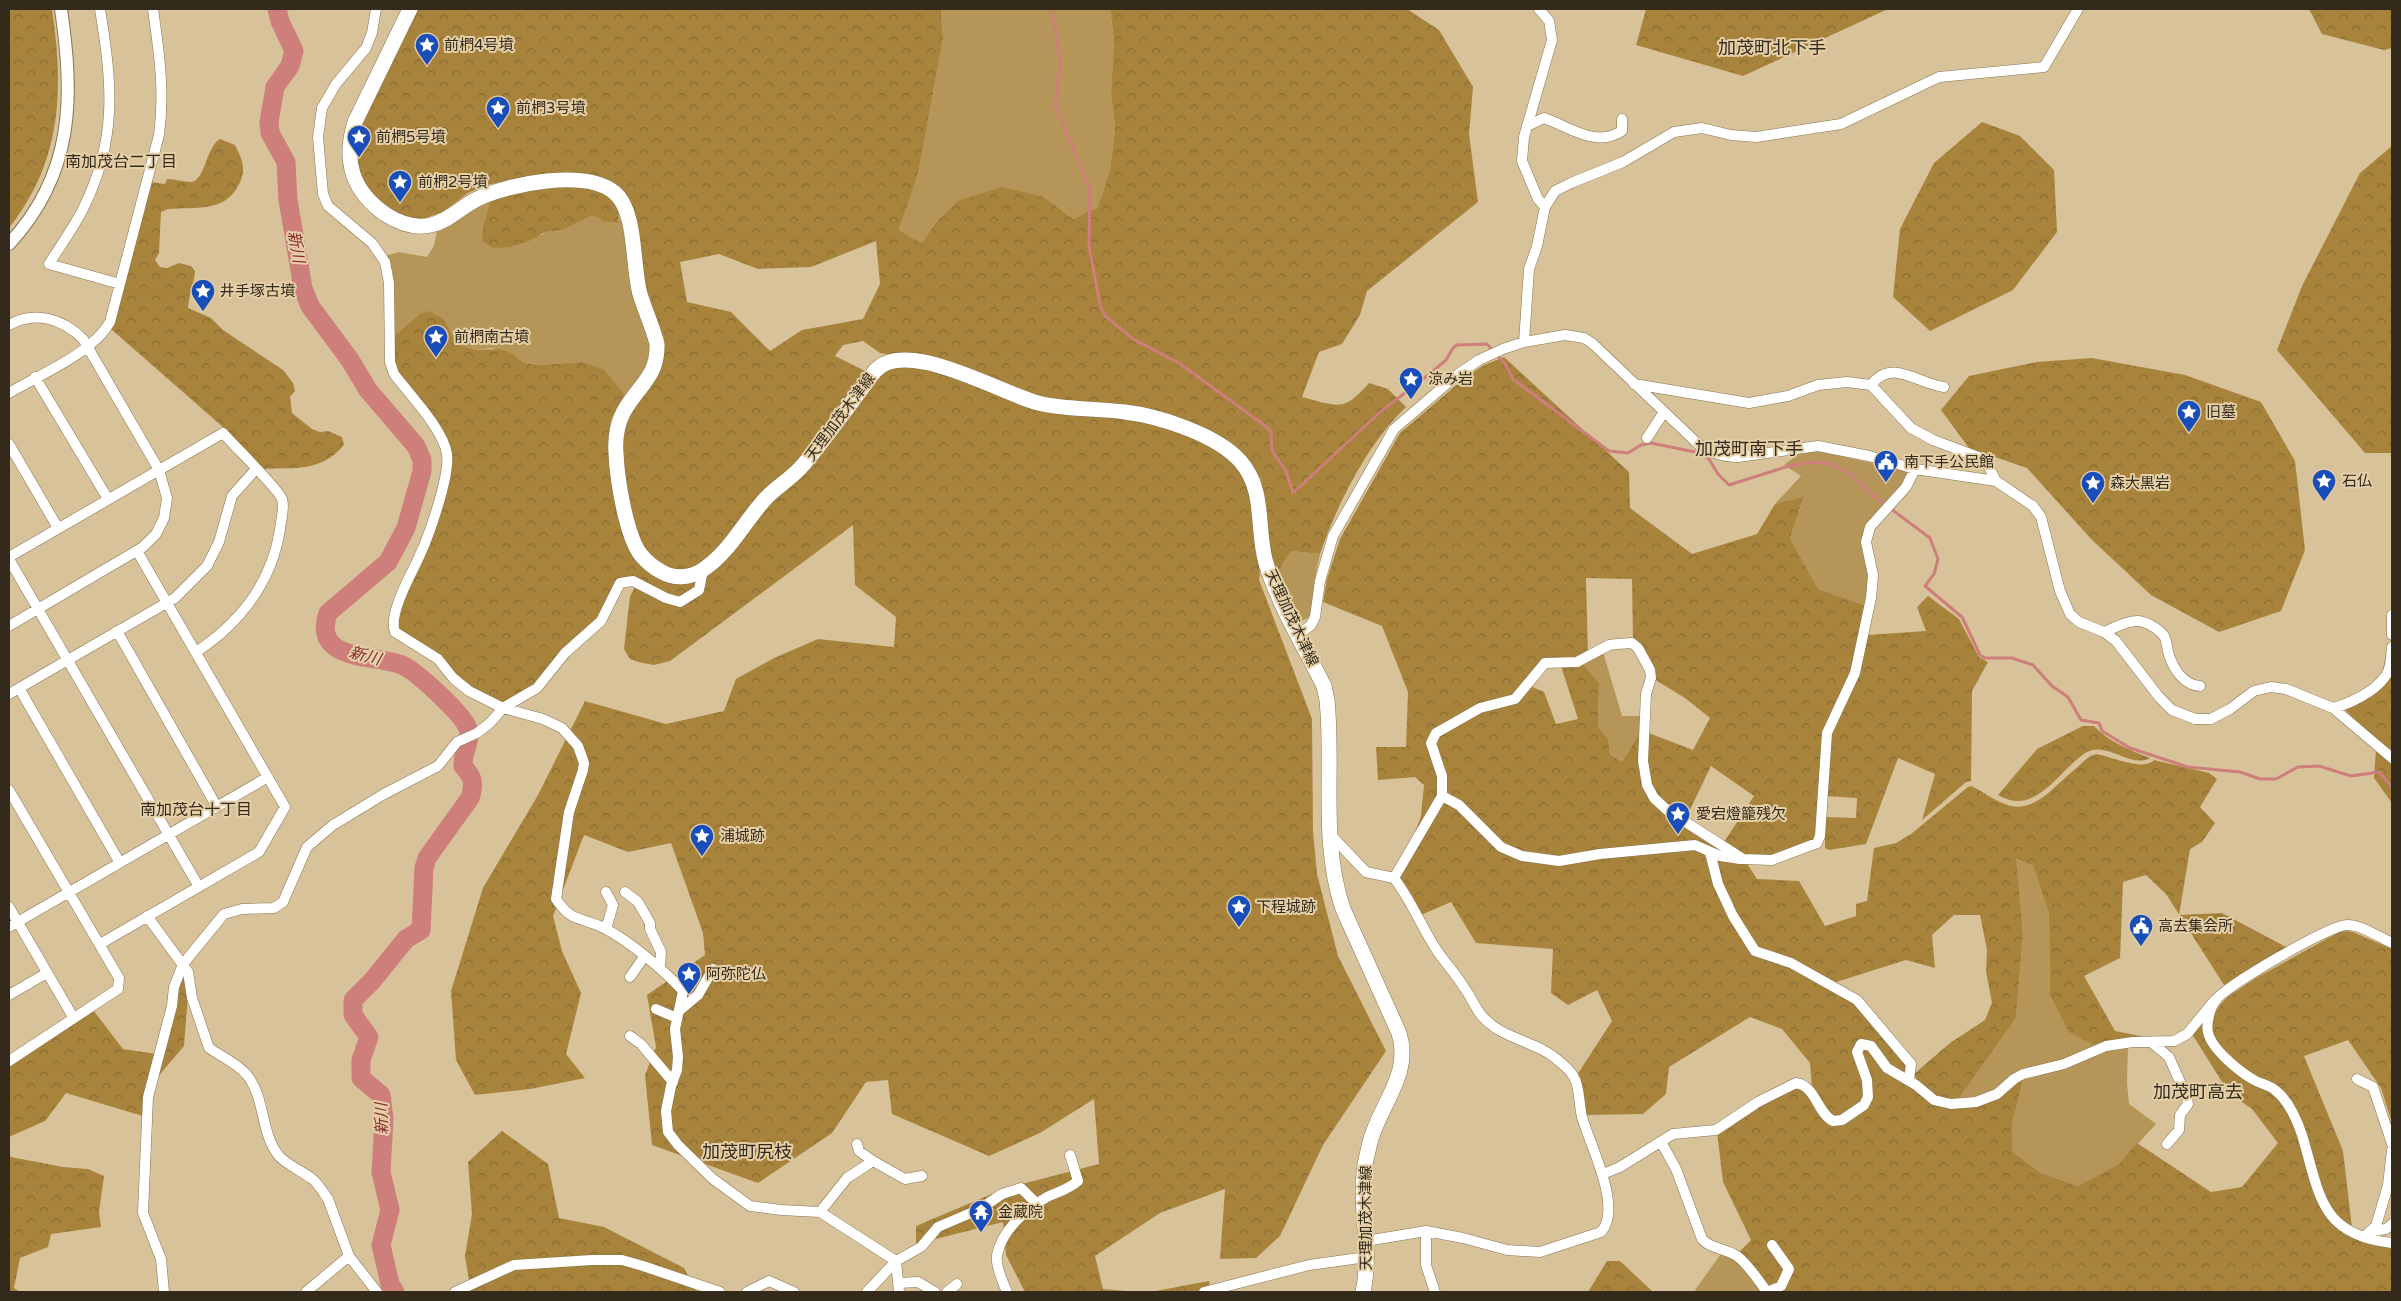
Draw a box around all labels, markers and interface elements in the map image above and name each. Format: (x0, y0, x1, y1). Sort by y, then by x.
place icon: 前椚4号墳 (414, 32, 440, 66)
place label: 前椚4号墳 (444, 36, 513, 54)
district label: 加茂町北下手 (1718, 37, 1826, 59)
place icon: 前椚3号墳 (485, 95, 511, 129)
place label: 前椚3号墳 (516, 99, 585, 117)
place icon: 前椚5号墳 (346, 124, 372, 158)
place label: 前椚5号墳 (376, 128, 445, 146)
district label: 南加茂台二丁目 (65, 152, 177, 172)
place icon: 前椚2号墳 (387, 169, 413, 203)
place label: 前椚2号墳 (418, 173, 487, 191)
water label: 新川 (283, 229, 309, 266)
place icon: 井手塚古墳 (190, 278, 216, 312)
place label: 井手塚古墳 (220, 282, 295, 300)
place icon: 前椚南古墳 (423, 324, 449, 358)
place label: 前椚南古墳 (454, 328, 529, 346)
place icon: 涼み岩 (1398, 366, 1424, 400)
street label: 天理加茂木津線 (801, 370, 879, 464)
place label: 涼み岩 (1428, 370, 1473, 388)
place icon: 旧墓 (2176, 399, 2202, 433)
place label: 旧墓 (2206, 403, 2236, 421)
district label: 加茂町南下手 (1695, 438, 1803, 460)
public building icon: 南下手公民館 (1873, 449, 1899, 483)
place label: 南下手公民館 (1904, 453, 1994, 471)
place icon: 石仏 (2311, 468, 2337, 502)
place icon: 森大黒岩 (2080, 470, 2106, 504)
place label: 石仏 (2342, 472, 2372, 490)
place label: 森大黒岩 (2110, 474, 2170, 492)
street label: 天理加茂木津線 (1262, 567, 1322, 669)
water label: 新川 (347, 642, 385, 670)
district label: 南加茂台十丁目 (140, 800, 252, 820)
place icon: 愛宕燈籠残欠 (1665, 801, 1691, 835)
place label: 愛宕燈籠残欠 (1696, 805, 1786, 823)
place icon: 浦城跡 (689, 823, 715, 857)
place label: 浦城跡 (720, 827, 765, 845)
place icon: 下程城跡 (1226, 894, 1252, 928)
place label: 下程城跡 (1256, 898, 1316, 916)
public building icon: 高去集会所 (2128, 913, 2154, 947)
place label: 高去集会所 (2158, 917, 2233, 935)
place icon: 阿弥陀仏 (676, 961, 702, 995)
place label: 阿弥陀仏 (706, 965, 766, 983)
district label: 加茂町高去 (2153, 1081, 2243, 1103)
water label: 新川 (371, 1101, 393, 1135)
district label: 加茂町尻枝 (702, 1141, 792, 1163)
street label: 天理加茂木津線 (1357, 1165, 1375, 1271)
temple icon: 金蔵院 (968, 1199, 994, 1233)
place label: 金蔵院 (998, 1203, 1043, 1221)

